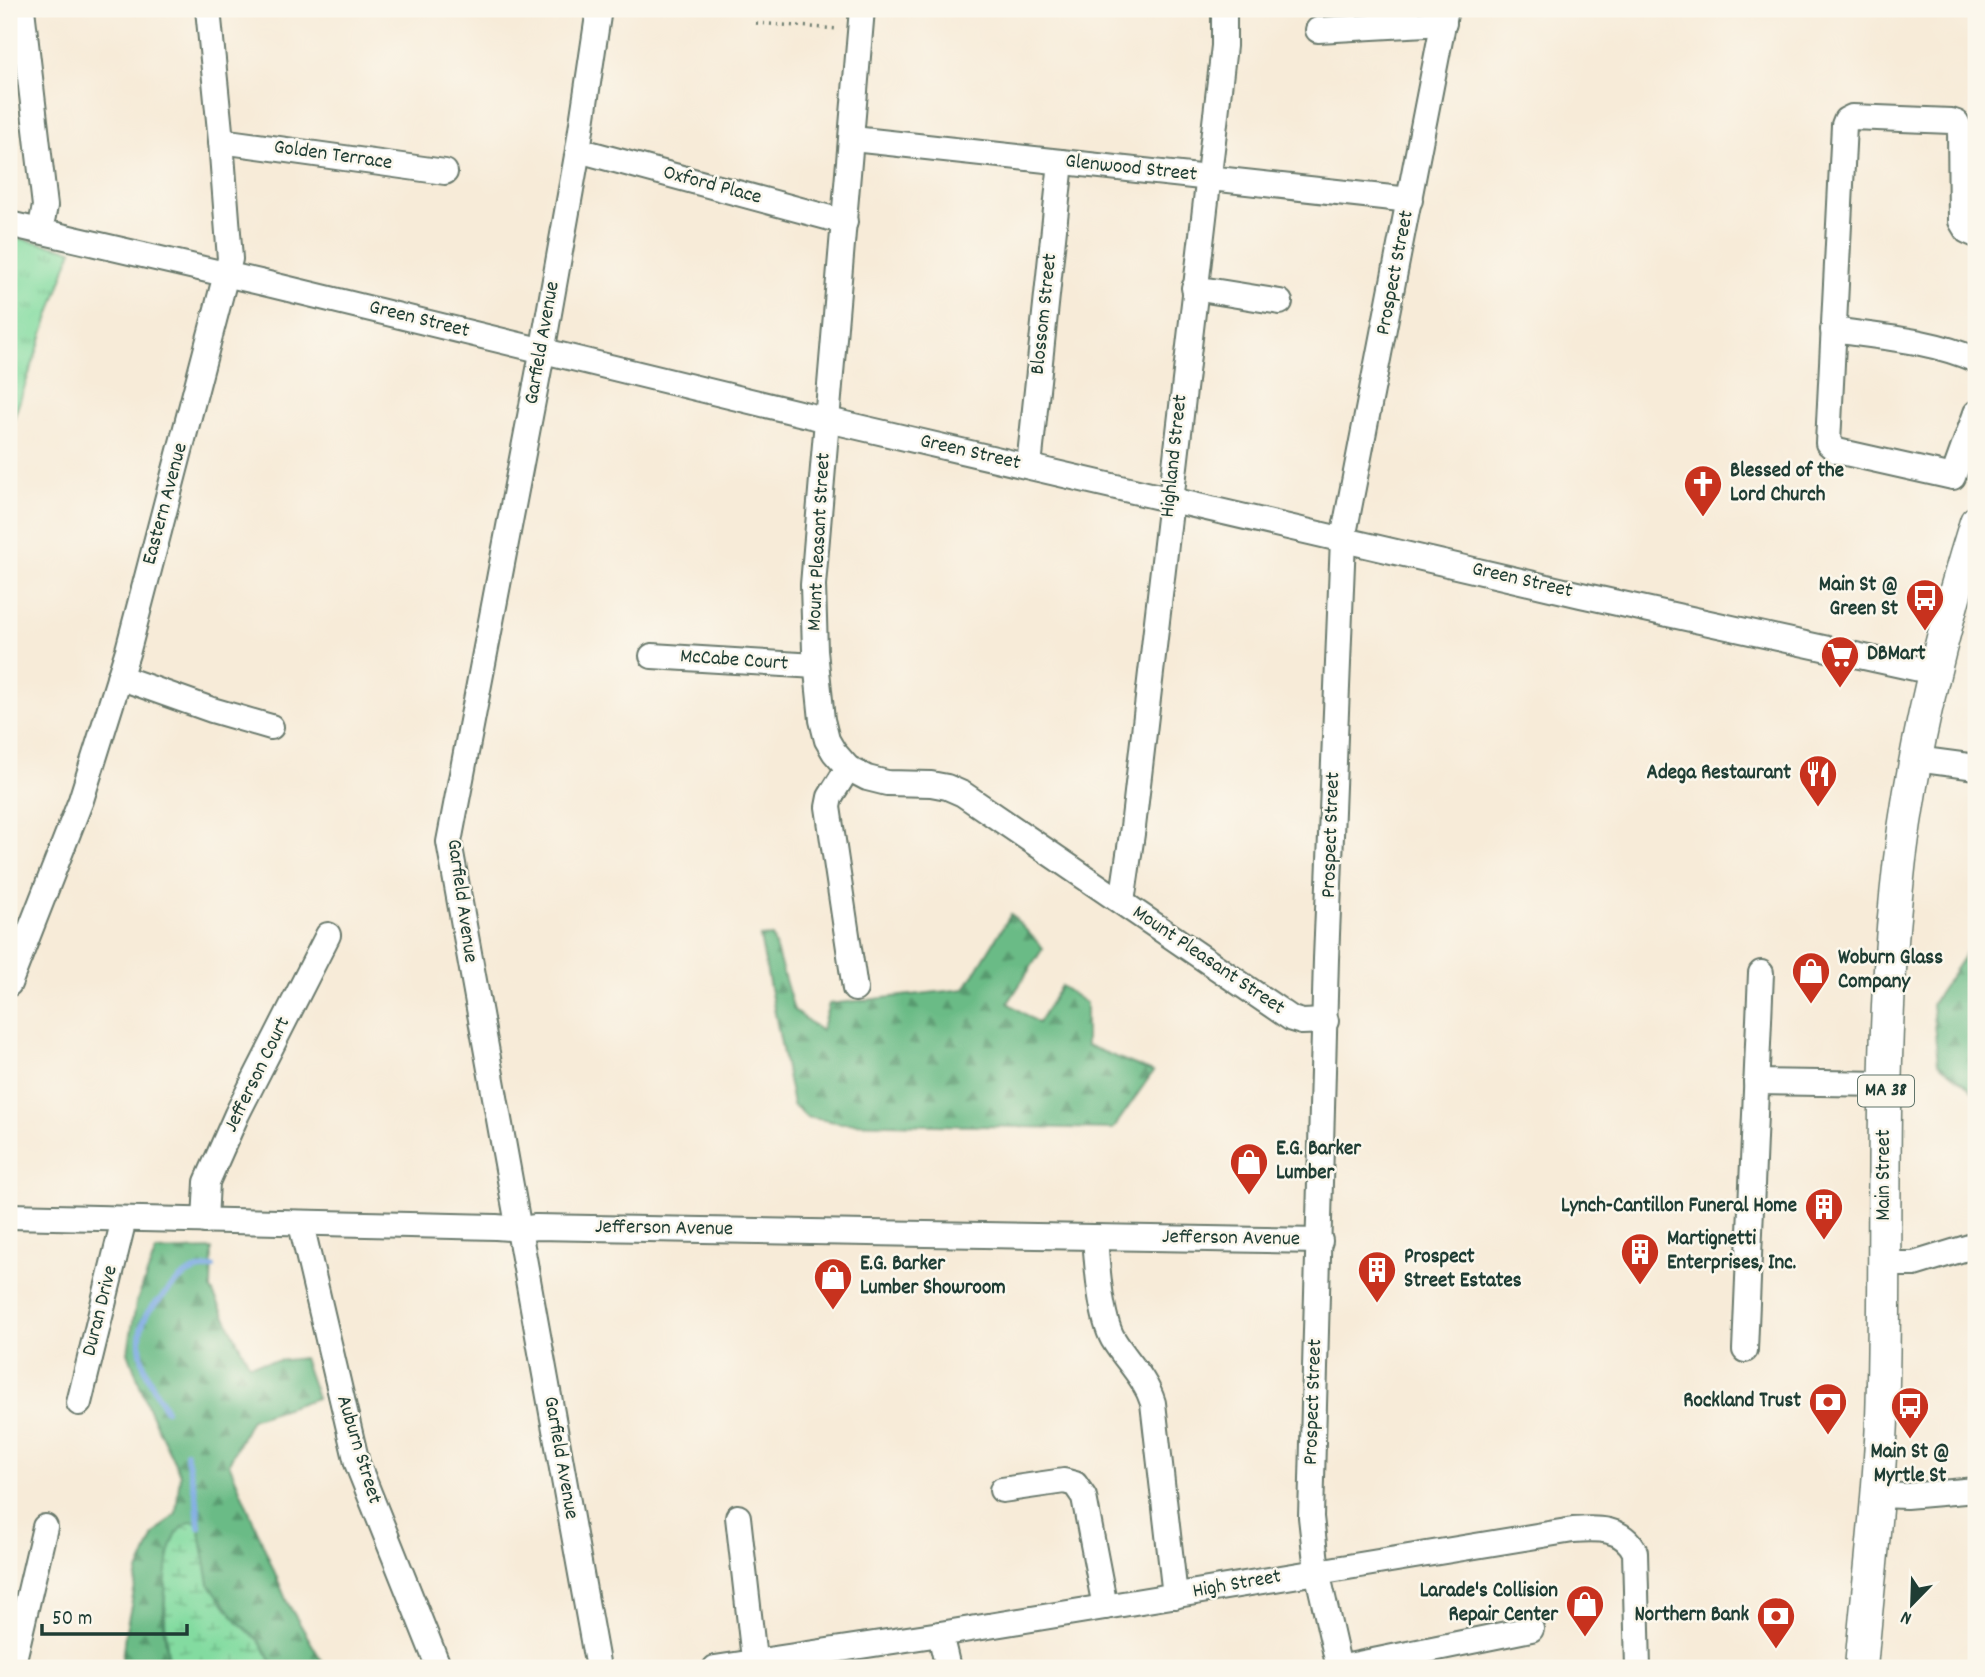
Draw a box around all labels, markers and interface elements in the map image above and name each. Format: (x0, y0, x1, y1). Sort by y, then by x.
street label: Golden Terrace (272, 133, 394, 179)
street label: Glenwood Street (1064, 147, 1199, 191)
street label: Oxford Place (659, 158, 765, 214)
street label: Prospect Street (1369, 208, 1423, 338)
street label: Blossom Street (1024, 252, 1066, 376)
street label: Garfield Avenue (517, 279, 569, 407)
street label: Green Street (366, 293, 473, 347)
street label: Highland Street (1154, 393, 1196, 519)
street label: Green Street (917, 427, 1024, 479)
street label: Eastern Avenue (135, 440, 197, 568)
street label: Mount Pleasant Street (800, 452, 840, 632)
place label: Blessed of the Lord Church (1730, 457, 1844, 511)
church icon: Blessed of the Lord Church (1682, 463, 1724, 518)
street label: Green Street (1469, 555, 1576, 607)
place label: Main St @ Green St (1819, 571, 1898, 625)
bus stop icon: Main St @ Green St (1904, 577, 1946, 632)
supermarket icon: DBMart (1819, 634, 1861, 689)
place label: DBMart (1867, 640, 1926, 670)
street label: McCabe Court (679, 642, 789, 680)
restaurant icon: Adega Restaurant (1797, 753, 1839, 808)
place label: Adega Restaurant (1647, 759, 1791, 789)
street label: Prospect Street (1315, 771, 1349, 899)
street label: Garfield Avenue (437, 837, 485, 965)
street label: Mount Pleasant Street (1126, 899, 1291, 1024)
place label: Woburn Glass Company (1838, 944, 1943, 998)
shop icon: Woburn Glass Company (1790, 950, 1832, 1005)
street label: Jefferson Court (217, 1012, 299, 1138)
road number: MA 38 (1858, 1076, 1914, 1106)
street label: Main Street (1870, 1129, 1900, 1221)
place label: E.G. Barker Lumber (1276, 1135, 1362, 1189)
shop icon: E.G. Barker Lumber (1228, 1141, 1270, 1196)
building icon: Lynch-Cantillon Funeral Home (1803, 1186, 1845, 1241)
place label: Lynch-Cantillon Funeral Home (1561, 1192, 1797, 1222)
street label: Jefferson Avenue (595, 1213, 733, 1245)
street label: Jefferson Avenue (1162, 1223, 1300, 1255)
place label: Martignetti Enterprises, Inc. (1667, 1225, 1796, 1279)
building icon: Martignetti Enterprises, Inc. (1619, 1231, 1661, 1286)
place label: Prospect Street Estates (1404, 1243, 1522, 1297)
building icon: Prospect Street Estates (1356, 1249, 1398, 1304)
place label: E.G. Barker Lumber Showroom (860, 1250, 1006, 1304)
shop icon: E.G. Barker Lumber Showroom (812, 1256, 854, 1311)
street label: Duran Drive (75, 1262, 127, 1360)
street label: Prospect Street (1297, 1338, 1331, 1466)
bank icon: Rockland Trust (1807, 1381, 1849, 1436)
bus stop icon: Main St @ Myrtle St (1889, 1385, 1931, 1440)
place label: Rockland Trust (1683, 1387, 1801, 1417)
street label: Auburn Street (327, 1392, 389, 1508)
street label: Garfield Avenue (534, 1394, 586, 1522)
place label: Main St @ Myrtle St (1870, 1438, 1950, 1492)
street label: High Street (1190, 1562, 1284, 1608)
north arrow (1876, 1568, 1946, 1638)
place label: Larade's Collision Repair Center (1420, 1577, 1559, 1631)
shop icon: Larade's Collision Repair Center (1564, 1583, 1606, 1638)
scale bar (42, 1593, 187, 1637)
bank icon: Northern Bank (1755, 1595, 1797, 1650)
place label: Northern Bank (1634, 1601, 1749, 1631)
text: N (1897, 1602, 1916, 1631)
text: 50 m (52, 1605, 92, 1635)

